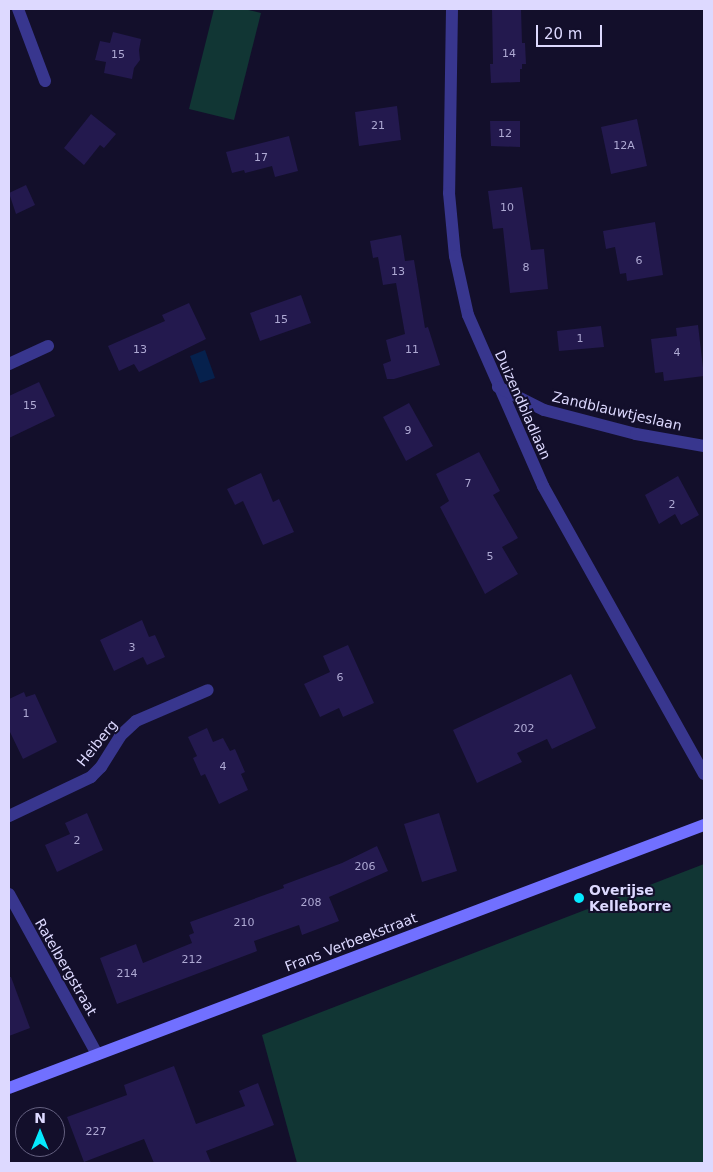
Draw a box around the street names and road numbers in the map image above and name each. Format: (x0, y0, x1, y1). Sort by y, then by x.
street label: Duizendbladlaan (491, 348, 555, 462)
street label: Zandblauwtjeslaan (550, 388, 684, 434)
street label: Heiberg (73, 716, 121, 770)
street label: Frans Verbeekstraat (283, 909, 419, 975)
street label: Ratelbergstraat (31, 916, 101, 1018)

